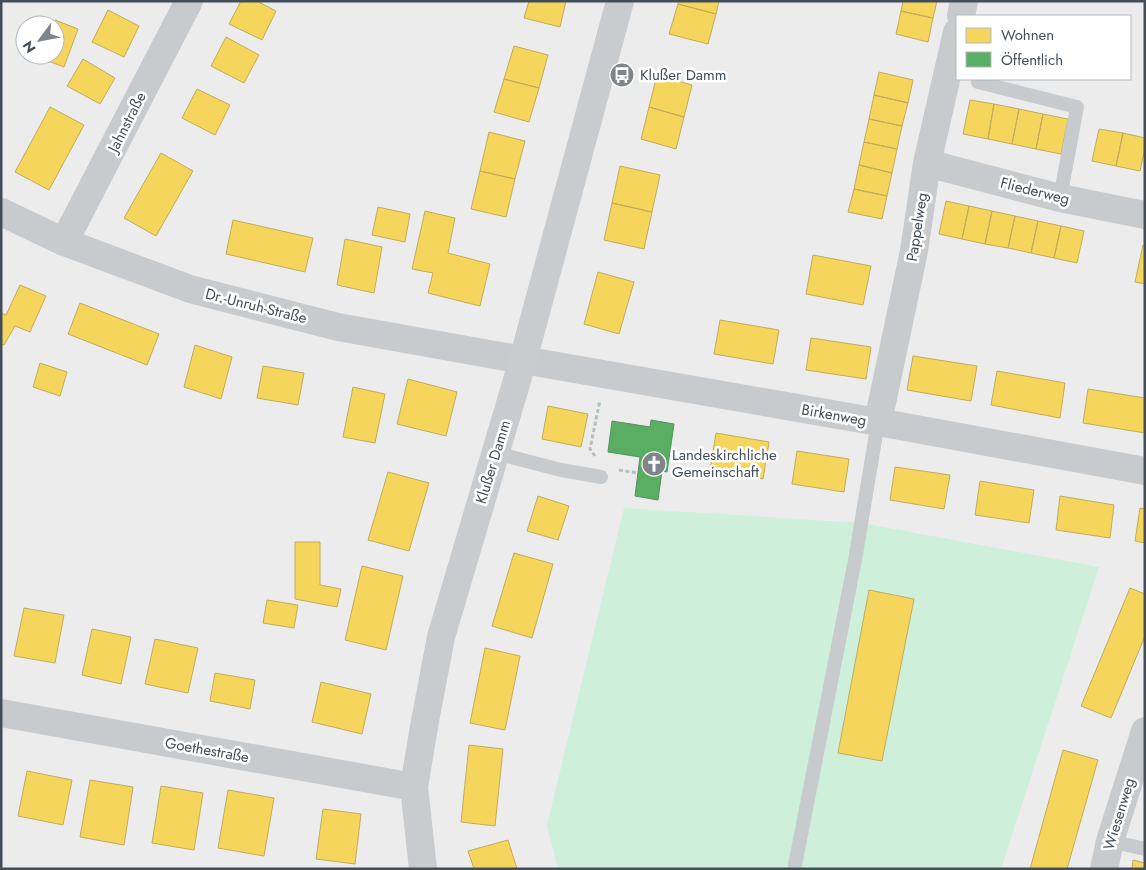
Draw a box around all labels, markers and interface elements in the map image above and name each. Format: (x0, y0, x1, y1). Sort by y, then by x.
north arrow (15, 15, 65, 65)
legend (956, 15, 1131, 80)
text: Wohnen (1001, 24, 1054, 46)
text: N (18, 37, 40, 57)
text: Öffentlich (1001, 49, 1063, 71)
bus stop icon: Klußer Damm (609, 62, 635, 88)
place label: Klußer Damm (640, 64, 726, 86)
street label: Jahnstraße (102, 88, 152, 158)
street label: Fliederweg (998, 172, 1072, 210)
street label: Pappelweg (901, 191, 933, 263)
street label: Dr.-Unruh-Straße (203, 283, 309, 329)
street label: Birkenweg (800, 398, 868, 432)
street label: Klußer Damm (470, 417, 516, 507)
place label: Landeskirchliche Gemeinschaft (672, 444, 777, 483)
church icon: Landeskirchliche Gemeinschaft (641, 451, 667, 477)
street label: Goethestraße (163, 732, 251, 768)
street label: Wiesenweg (1098, 775, 1140, 853)

